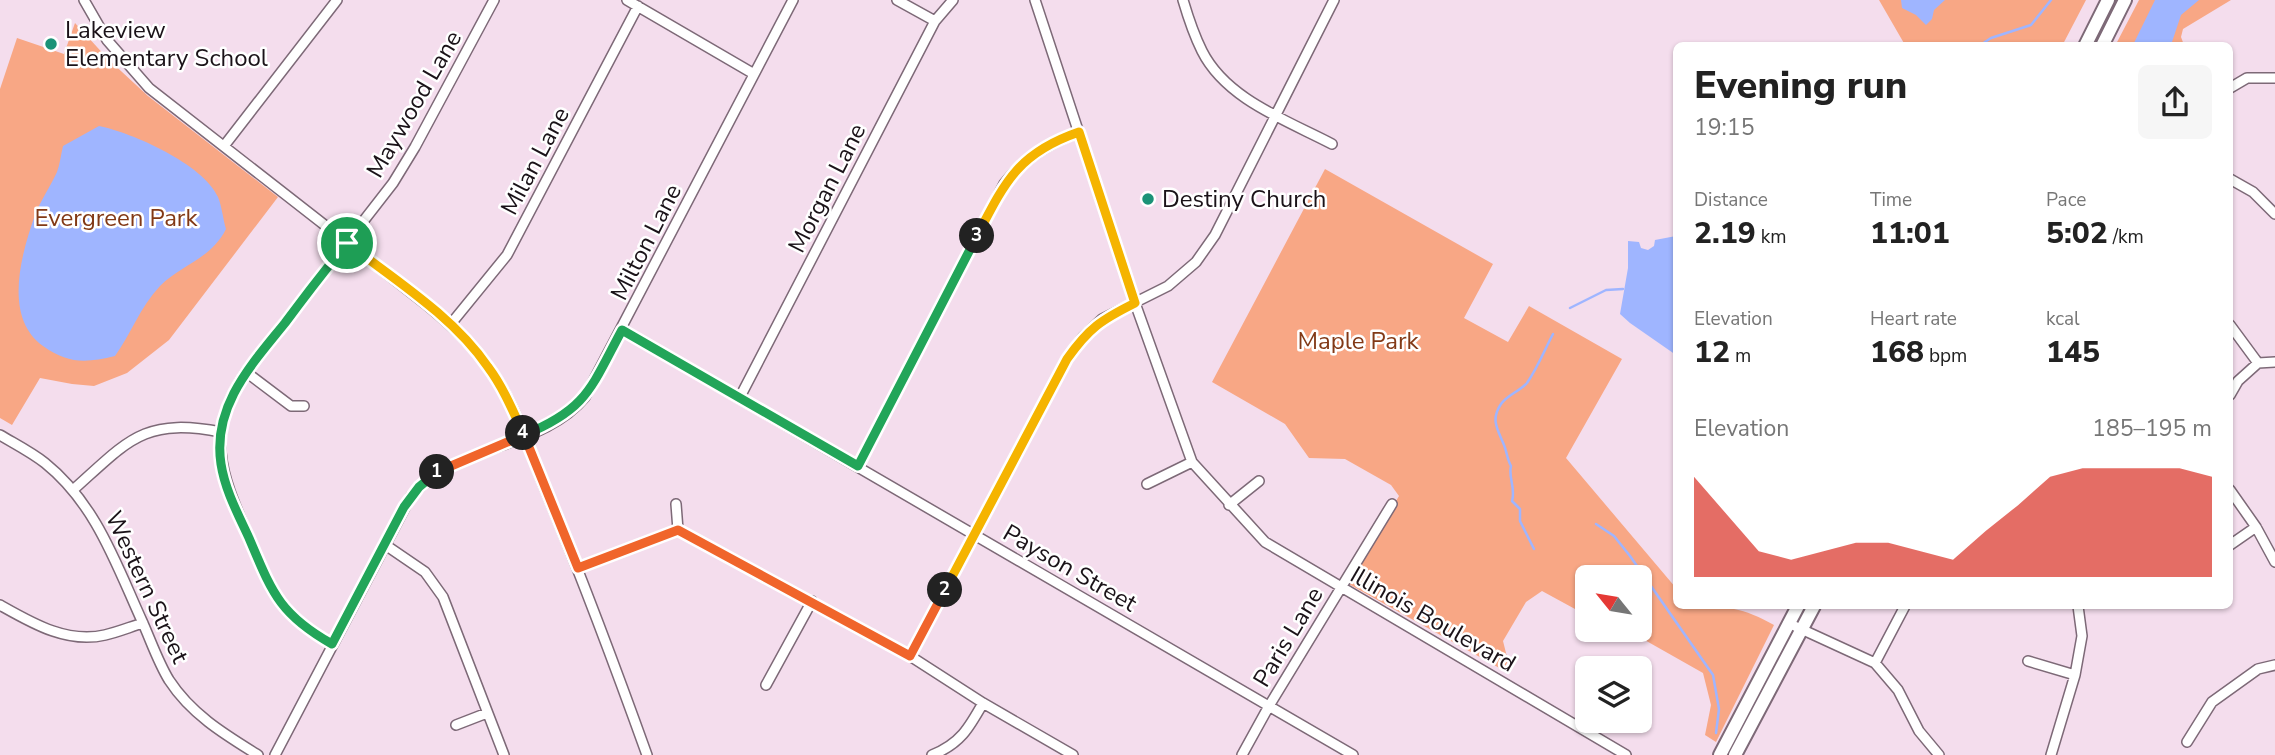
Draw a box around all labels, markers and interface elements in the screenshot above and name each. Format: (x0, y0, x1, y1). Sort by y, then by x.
place label: Lakeview Elementary School (65, 14, 268, 74)
street label: Maywood Lane (359, 25, 469, 183)
marker: Lakeview Elementary School (43, 36, 59, 52)
text: Evening run (1694, 60, 1907, 111)
button: share (2138, 65, 2212, 139)
street label: Milan Lane (493, 101, 577, 221)
text: 19:15 (1694, 112, 1754, 143)
street label: Morgan Lane (781, 118, 873, 258)
street label: Milton Lane (603, 178, 689, 306)
place label: Destiny Church (1162, 183, 1326, 215)
text: Distance (1694, 187, 1768, 213)
text: Time (1870, 187, 1912, 213)
text: Pace (2046, 187, 2086, 213)
marker: Destiny Church (1140, 191, 1156, 207)
park label: Evergreen Park (35, 202, 198, 234)
pin (317, 213, 377, 273)
text: 2.19 (1694, 213, 1756, 254)
text: 11:01 (1870, 213, 1950, 254)
text: 5:02 (2046, 213, 2108, 254)
pin: 3 (960, 218, 995, 254)
text: 3 (971, 222, 982, 248)
icon: arrive (328, 224, 366, 262)
text: km (1756, 224, 1786, 250)
text: /km (2108, 224, 2144, 250)
text: Elevation (1694, 306, 1773, 332)
text: Heart rate (1870, 306, 1957, 332)
text: kcal (2046, 306, 2080, 332)
park label: Maple Park (1297, 325, 1420, 357)
text: 12 (1694, 332, 1730, 373)
text: 168 (1870, 332, 1924, 373)
text: 145 (2046, 332, 2100, 373)
text: m (1730, 343, 1751, 369)
text: bpm (1924, 343, 1967, 369)
text: Elevation (1694, 413, 1789, 444)
text: 185–195 m (2092, 413, 2212, 444)
pin: 4 (505, 416, 540, 450)
text: 4 (517, 419, 528, 445)
pin: 1 (420, 454, 454, 490)
text: 1 (431, 458, 442, 484)
street label: Western Street (98, 506, 196, 669)
street label: Payson Street (997, 517, 1143, 620)
street label: Illinois Boulevard (1344, 559, 1522, 679)
north arrow (1575, 565, 1652, 642)
map controls (1575, 565, 1652, 733)
pin: 2 (928, 572, 962, 608)
text: 2 (939, 576, 950, 602)
street label: Paris Lane (1246, 581, 1330, 693)
button: layers (1575, 656, 1652, 733)

